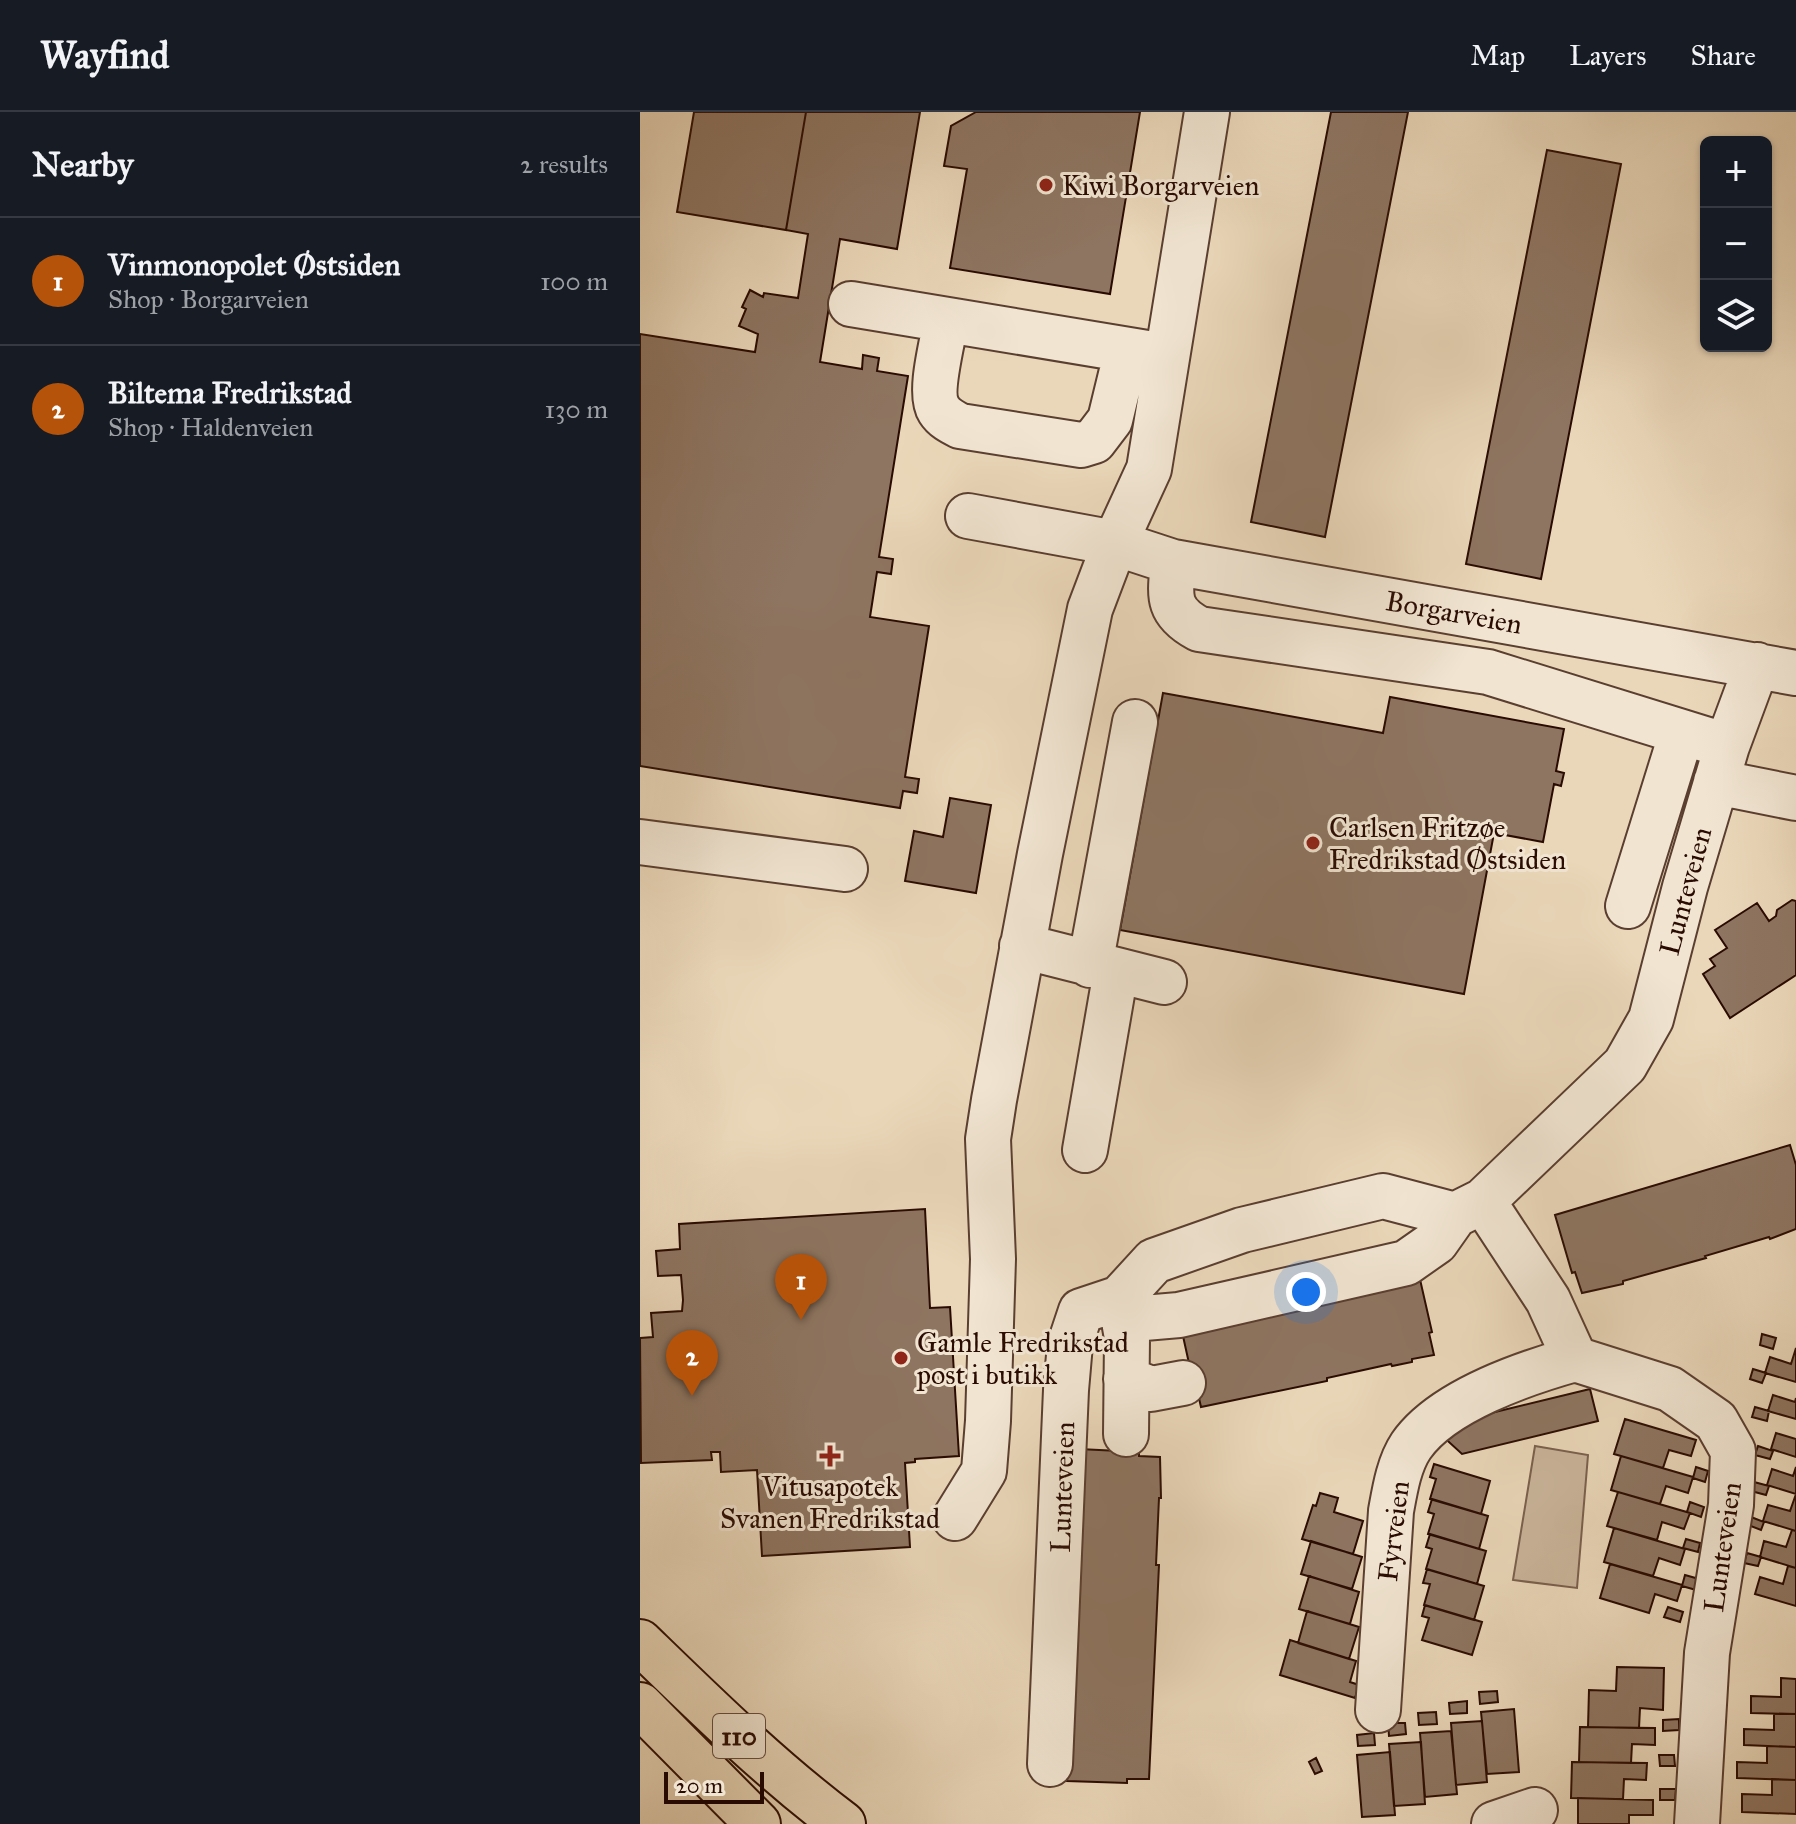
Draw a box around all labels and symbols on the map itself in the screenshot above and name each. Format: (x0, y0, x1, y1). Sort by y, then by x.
place label: Kiwi Borgarveien (1062, 168, 1259, 203)
marker: Kiwi Borgarveien (1037, 176, 1055, 194)
street label: Borgarveien (1383, 583, 1525, 642)
place label: Carlsen Fritzøe Fredrikstad Østsiden (1329, 810, 1566, 877)
street label: Lunteveien (1652, 823, 1719, 959)
marker: Carlsen Fritzøe Fredrikstad Østsiden (1304, 834, 1322, 852)
pin: 1 (775, 1254, 827, 1320)
your location (1286, 1272, 1326, 1312)
place label: Gamle Fredrikstad post i butikk (916, 1325, 1129, 1392)
pin: 2 (666, 1330, 718, 1396)
marker: Gamle Fredrikstad post i butikk (892, 1349, 910, 1367)
street label: Lunteveien (1043, 1421, 1082, 1553)
marker: Vitusapotek Svanen Fredrikstad (821, 1447, 839, 1465)
place label: Vitusapotek Svanen Fredrikstad (720, 1469, 940, 1536)
street label: Fyrveien (1370, 1479, 1417, 1583)
street label: Lunteveien (1696, 1480, 1749, 1614)
road number: 110 (713, 1714, 765, 1758)
scale bar (664, 1768, 764, 1804)

